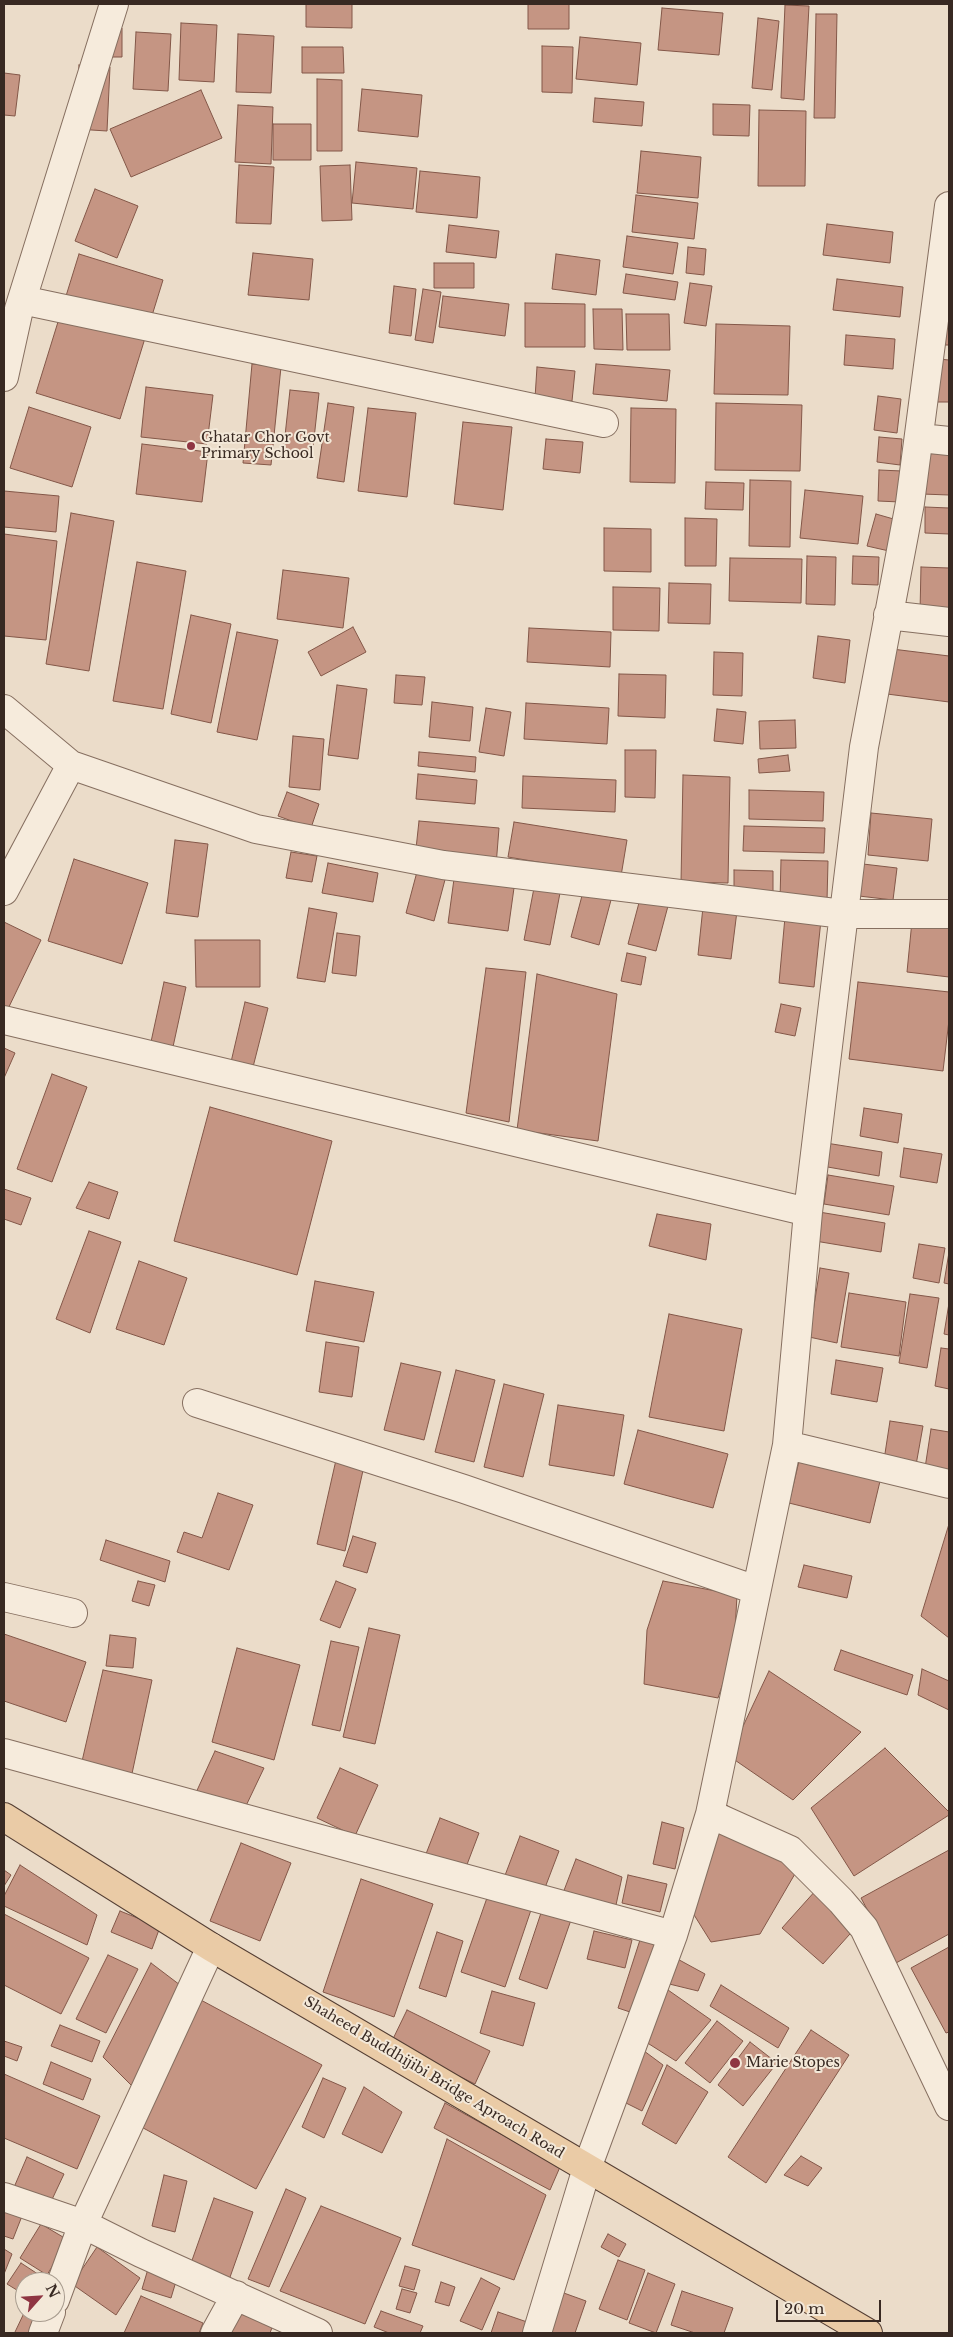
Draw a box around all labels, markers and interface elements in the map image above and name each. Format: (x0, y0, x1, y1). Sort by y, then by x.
place label: Ghatar Chor Govt Primary School (201, 430, 330, 462)
marker: Ghatar Chor Govt Primary School (185, 440, 197, 452)
street label: Shaheed Buddhijibi Bridge Aproach Road (301, 1994, 567, 2162)
place label: Marie Stopes (746, 2055, 840, 2071)
marker: Marie Stopes (728, 2056, 742, 2070)
north arrow (15, 2272, 65, 2322)
text: N (42, 2281, 64, 2301)
scale bar (778, 2290, 883, 2322)
text: 20 m (784, 2299, 824, 2318)

